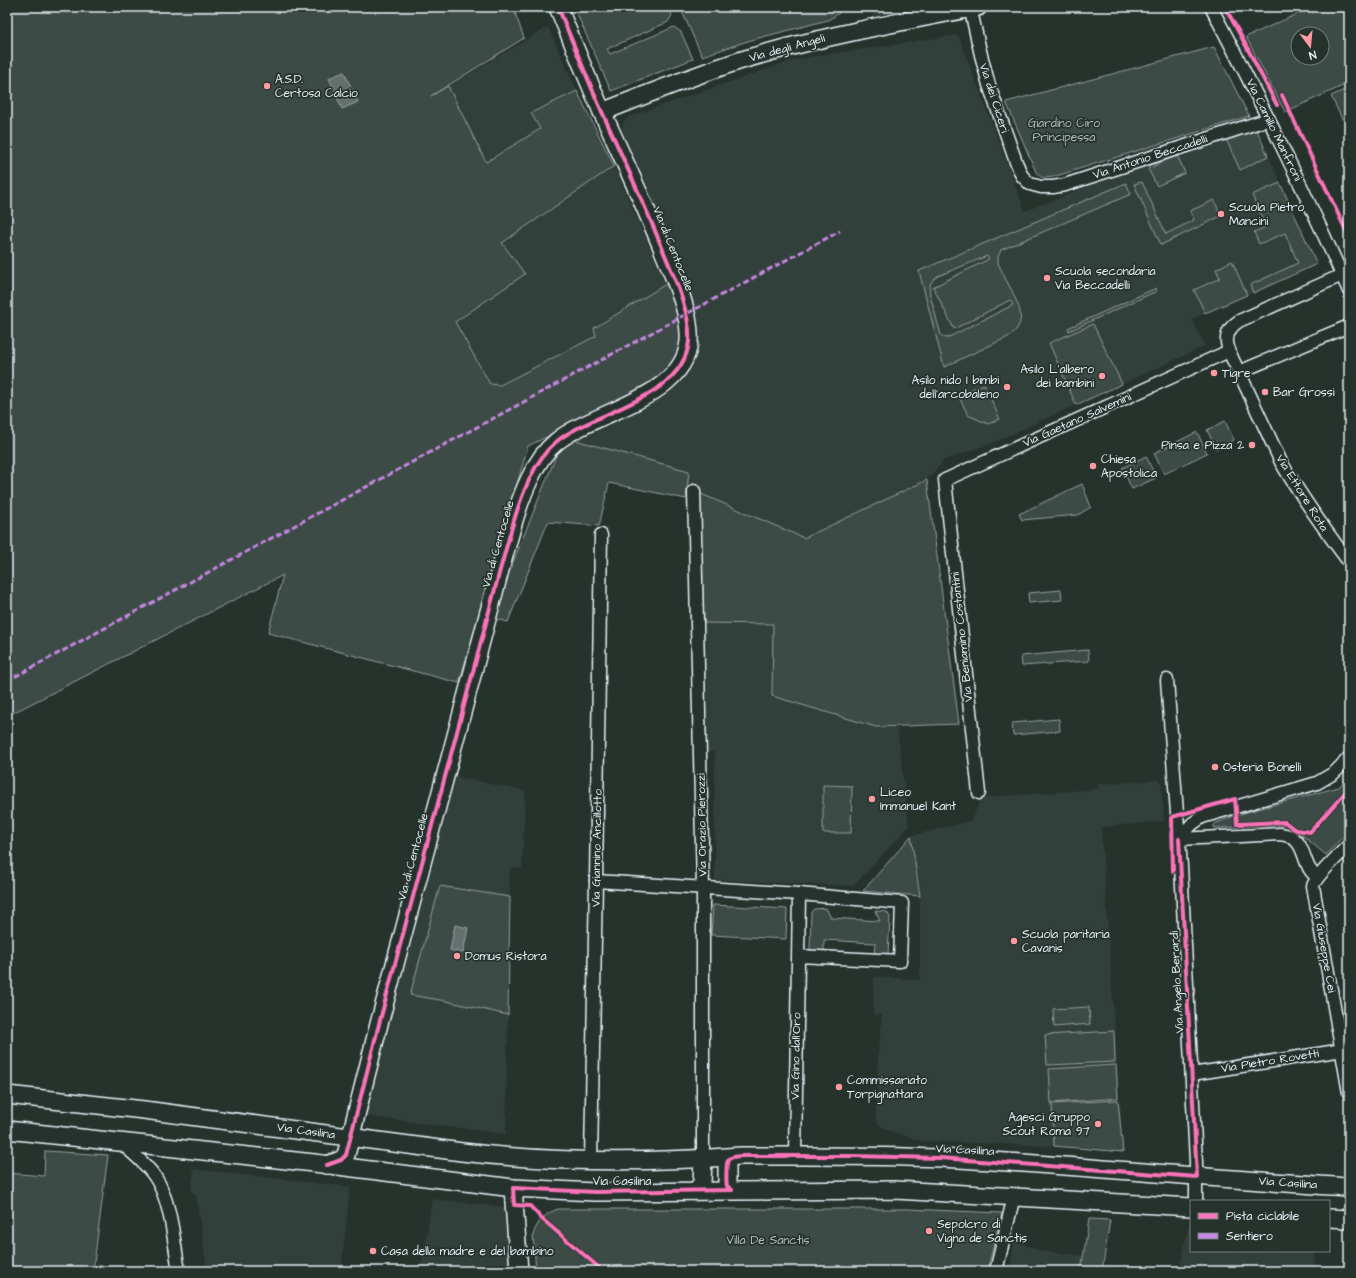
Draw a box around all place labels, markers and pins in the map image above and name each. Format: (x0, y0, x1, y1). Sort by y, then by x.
place label: A.S.D. Certosa Calcio (275, 71, 358, 102)
marker: A.S.D. Certosa Calcio (262, 81, 272, 91)
place label: Scuola Pietro Mancini (1229, 199, 1304, 230)
marker: Scuola Pietro Mancini (1216, 209, 1226, 219)
place label: Scuola secondaria Via Beccadelli (1055, 263, 1156, 294)
marker: Scuola secondaria Via Beccadelli (1042, 273, 1052, 283)
place label: Asilo L'albero dei bambini (1020, 361, 1094, 392)
place label: Tigre (1222, 365, 1251, 383)
marker: Tigre (1209, 368, 1219, 378)
marker: Asilo L'albero dei bambini (1097, 371, 1107, 381)
place label: Asilo nido I bimbi dell'arcobaleno (911, 372, 999, 403)
marker: Asilo nido I bimbi dell'arcobaleno (1002, 382, 1012, 392)
place label: Bar Grossi (1273, 384, 1335, 401)
marker: Bar Grossi (1260, 387, 1270, 397)
place label: Pinsa e Pizza 2 (1161, 437, 1244, 454)
marker: Pinsa e Pizza 2 (1247, 440, 1257, 450)
place label: Chiesa Apostolica (1101, 451, 1157, 482)
marker: Chiesa Apostolica (1088, 461, 1098, 471)
place label: Osteria Bonelli (1223, 759, 1301, 776)
marker: Osteria Bonelli (1210, 762, 1220, 772)
place label: Liceo Immanuel Kant (880, 784, 956, 815)
marker: Liceo Immanuel Kant (867, 794, 877, 804)
place label: Scuola paritaria Cavanis (1022, 926, 1110, 957)
marker: Scuola paritaria Cavanis (1009, 936, 1019, 946)
place label: Domus Ristora (465, 948, 547, 965)
marker: Domus Ristora (452, 951, 462, 961)
place label: Commissariato Torpignattara (847, 1072, 927, 1104)
marker: Commissariato Torpignattara (834, 1082, 844, 1092)
place label: Agesci Gruppo Scout Roma 97 (1002, 1109, 1091, 1140)
marker: Agesci Gruppo Scout Roma 97 (1093, 1119, 1103, 1129)
place label: Sepolcro di Vigna de Sanctis (937, 1216, 1027, 1248)
marker: Sepolcro di Vigna de Sanctis (924, 1226, 934, 1236)
place label: Casa della madre e del bambino (381, 1243, 554, 1260)
marker: Casa della madre e del bambino (368, 1246, 378, 1256)

